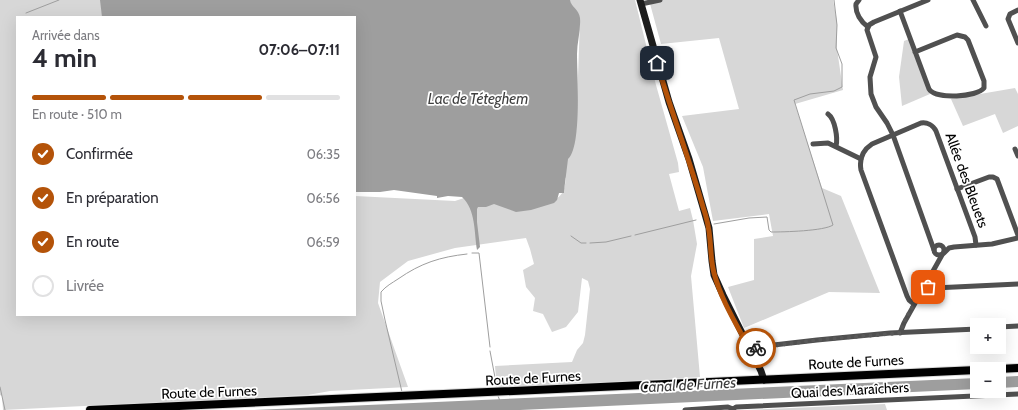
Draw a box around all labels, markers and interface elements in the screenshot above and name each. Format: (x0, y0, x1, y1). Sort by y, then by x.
text: Arrivée dans (32, 27, 100, 43)
text: 07:06–07:11 (258, 41, 340, 59)
text: 4 min (32, 42, 97, 74)
pin (640, 46, 674, 80)
icon: home (646, 52, 668, 74)
water label: Lac de Téteghem (428, 90, 528, 108)
text: En route · 510 m (32, 106, 122, 122)
street label: Allée des Bleuets (941, 130, 993, 230)
icon: check (32, 143, 54, 165)
text: Confirmée (66, 145, 133, 163)
text: 06:35 (307, 146, 340, 162)
icon: check (32, 187, 54, 209)
text: En préparation (66, 189, 159, 207)
text: 06:56 (306, 190, 340, 206)
icon: check (32, 231, 54, 253)
text: En route (66, 233, 119, 251)
text: 06:59 (306, 234, 340, 250)
pin (911, 270, 945, 304)
icon: bag (917, 276, 939, 298)
text: Livrée (66, 277, 104, 295)
map controls (970, 318, 1006, 398)
button: + (970, 318, 1006, 354)
courier (736, 328, 776, 368)
icon: bike (745, 337, 767, 359)
street label: Route de Furnes (808, 350, 904, 373)
button: − (970, 362, 1006, 398)
street label: Route de Furnes (485, 366, 581, 389)
water label: Canal de Furnes (640, 373, 737, 397)
street label: Quai des Maraîchers (791, 378, 910, 402)
street label: Route de Furnes (161, 381, 257, 403)

